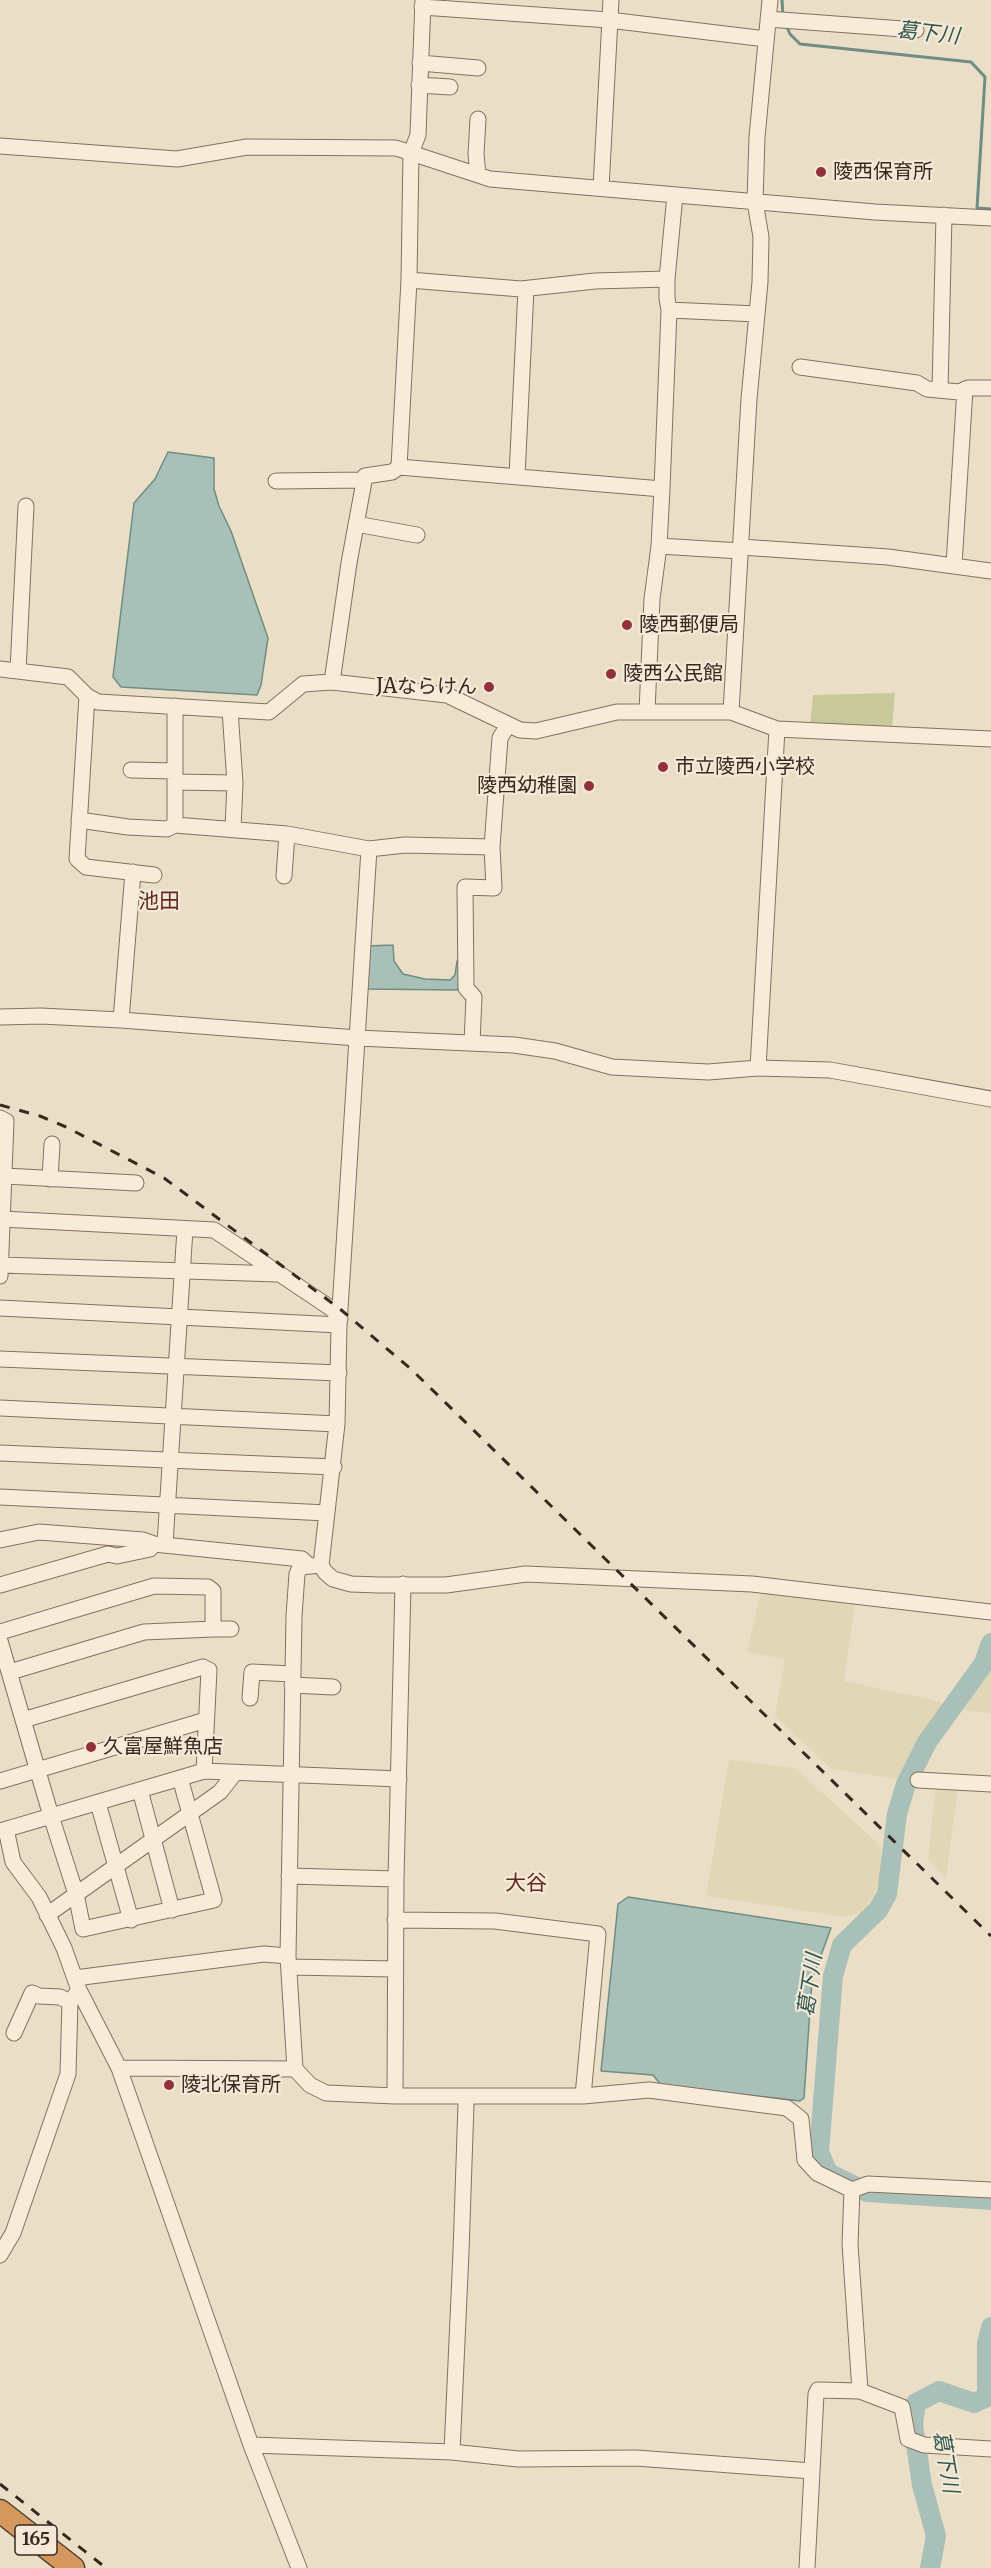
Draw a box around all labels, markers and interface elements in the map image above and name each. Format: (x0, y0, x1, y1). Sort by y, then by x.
water label: 葛下川 (895, 18, 961, 50)
place label: 陵西保育所 (833, 160, 933, 184)
marker: 陵西保育所 (814, 165, 828, 179)
place label: 陵西郵便局 (639, 613, 739, 637)
marker: 陵西郵便局 (620, 618, 634, 632)
place label: 陵西公民館 (623, 662, 723, 686)
marker: 陵西公民館 (604, 667, 618, 681)
place label: JAならけん (376, 675, 477, 699)
marker: JAならけん (482, 680, 496, 694)
place label: 市立陵西小学校 (675, 755, 815, 779)
marker: 市立陵西小学校 (656, 760, 670, 774)
place label: 陵西幼稚園 (477, 774, 577, 798)
marker: 陵西幼稚園 (582, 779, 596, 793)
district label: 池田 (138, 889, 180, 915)
place label: 久富屋鮮魚店 (103, 1735, 223, 1759)
marker: 久富屋鮮魚店 (84, 1740, 98, 1754)
district label: 大谷 (505, 1871, 547, 1897)
water label: 葛下川 (794, 1952, 828, 2018)
place label: 陵北保育所 (181, 2073, 281, 2097)
marker: 陵北保育所 (162, 2078, 176, 2092)
water label: 葛下川 (927, 2429, 963, 2495)
road number: 165 (15, 2525, 57, 2555)

